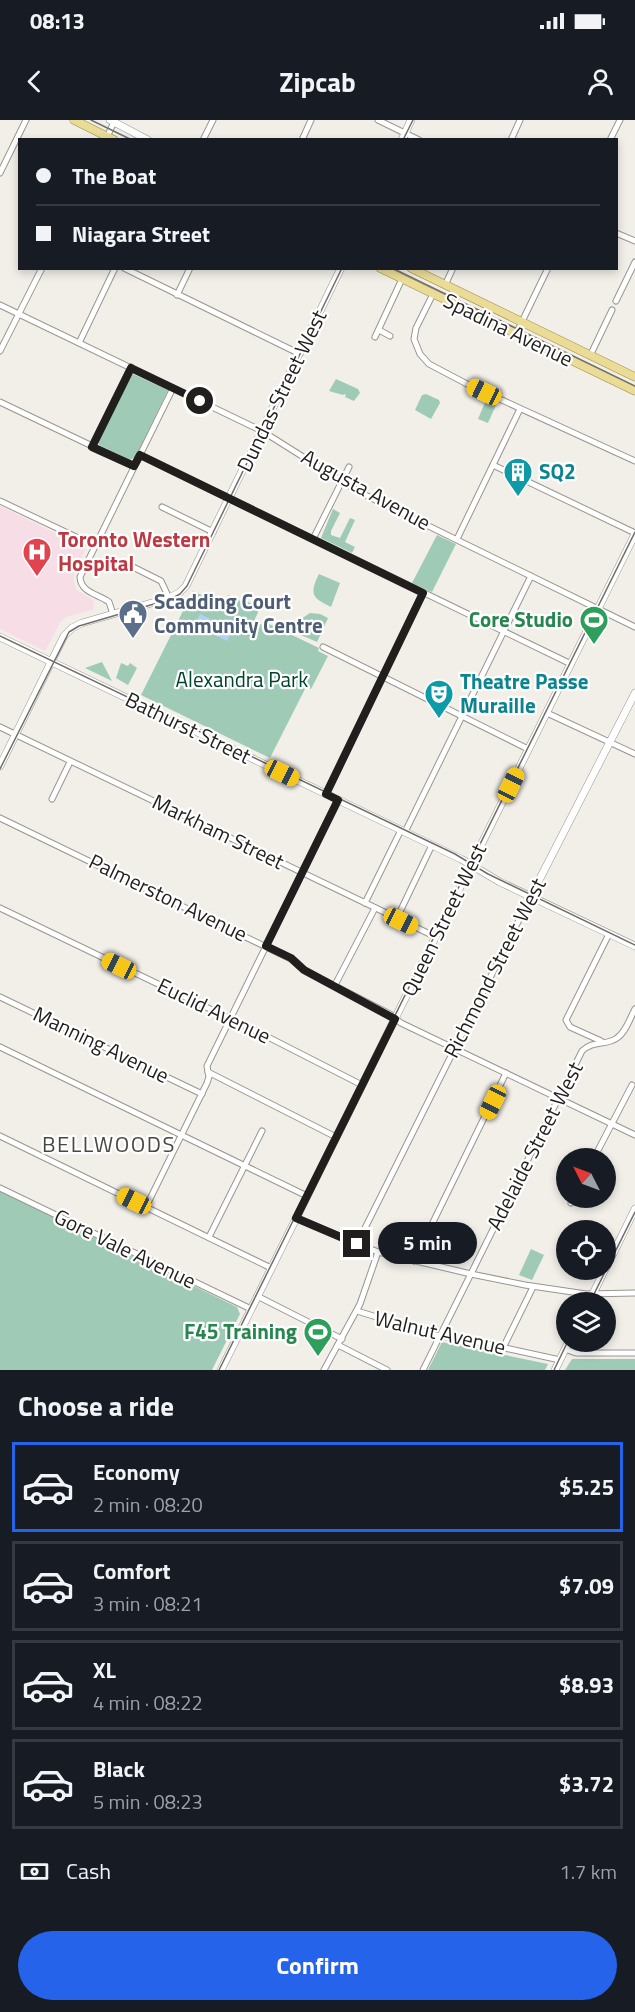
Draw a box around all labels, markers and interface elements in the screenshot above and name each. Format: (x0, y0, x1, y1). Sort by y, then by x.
text: 08:13 (30, 4, 85, 38)
text: Zipcab (279, 61, 356, 102)
icon: back (18, 65, 51, 98)
icon: person (584, 65, 617, 98)
text: The Boat (72, 159, 156, 193)
text: Niagara Street (72, 217, 210, 251)
street label: Spadina Avenue (438, 284, 579, 374)
street label: Dundas Street West (228, 304, 334, 477)
car (464, 376, 504, 408)
route start (186, 387, 213, 414)
street label: Augusta Avenue (296, 440, 437, 538)
place label: SQ2 (539, 455, 576, 487)
building icon: SQ2 (502, 456, 534, 498)
place label: Toronto Western Hospital (58, 523, 210, 579)
hospital icon: Toronto Western Hospital (21, 536, 53, 578)
place label: Scadding Court Community Centre (154, 585, 323, 641)
public building icon: Scadding Court Community Centre (117, 598, 149, 640)
place label: Core Studio (469, 603, 573, 635)
sports icon: Core Studio (578, 604, 610, 646)
park label: Alexandra Park (176, 663, 308, 695)
place label: Theatre Passe Muraille (460, 665, 588, 721)
theatre icon: Theatre Passe Muraille (423, 678, 455, 720)
street label: Bathurst Street (120, 683, 257, 772)
car (262, 757, 302, 789)
car (495, 765, 527, 805)
street label: Markham Street (147, 785, 291, 877)
street label: Queen Street West (392, 837, 494, 1002)
street label: Palmerston Avenue (84, 845, 253, 949)
street label: Richmond Street West (435, 871, 554, 1063)
car (381, 905, 421, 937)
car (99, 950, 139, 982)
street label: Euclid Avenue (152, 969, 277, 1051)
street label: Manning Avenue (28, 997, 175, 1091)
street label: Adelaide Street West (478, 1055, 591, 1235)
car (477, 1082, 509, 1122)
district label: BELLWOODS (42, 1127, 176, 1161)
north arrow (556, 1148, 616, 1208)
map controls (556, 1148, 616, 1352)
car (114, 1185, 154, 1217)
street label: Gore Vale Avenue (49, 1200, 202, 1296)
button: locate (556, 1220, 616, 1280)
callout: 5 min (378, 1223, 477, 1265)
text: 5 min (403, 1227, 452, 1258)
route end (343, 1230, 370, 1257)
button: layers (556, 1292, 616, 1352)
street label: Walnut Avenue (371, 1301, 509, 1363)
place label: F45 Training (184, 1315, 297, 1347)
sports icon: F45 Training (302, 1316, 334, 1358)
text: Choose a ride (18, 1385, 174, 1426)
text: Economy (93, 1455, 180, 1489)
icon: car (21, 1460, 75, 1514)
text: $5.25 (559, 1470, 614, 1504)
text: 2 min · 08:20 (93, 1489, 203, 1520)
text: Comfort (93, 1554, 171, 1588)
icon: car (21, 1559, 75, 1613)
text: $7.09 (559, 1569, 614, 1603)
text: 3 min · 08:21 (93, 1588, 203, 1619)
text: XL (93, 1653, 116, 1687)
icon: car (21, 1658, 75, 1712)
text: $8.93 (559, 1668, 614, 1702)
text: 4 min · 08:22 (93, 1687, 203, 1718)
text: Black (93, 1752, 145, 1786)
icon: car (21, 1757, 75, 1811)
text: $3.72 (559, 1767, 614, 1801)
text: 5 min · 08:23 (93, 1786, 203, 1817)
text: Cash (66, 1854, 111, 1888)
icon: cash (18, 1855, 51, 1888)
text: 1.7 km (560, 1856, 617, 1887)
button: Confirm (18, 1931, 617, 2000)

